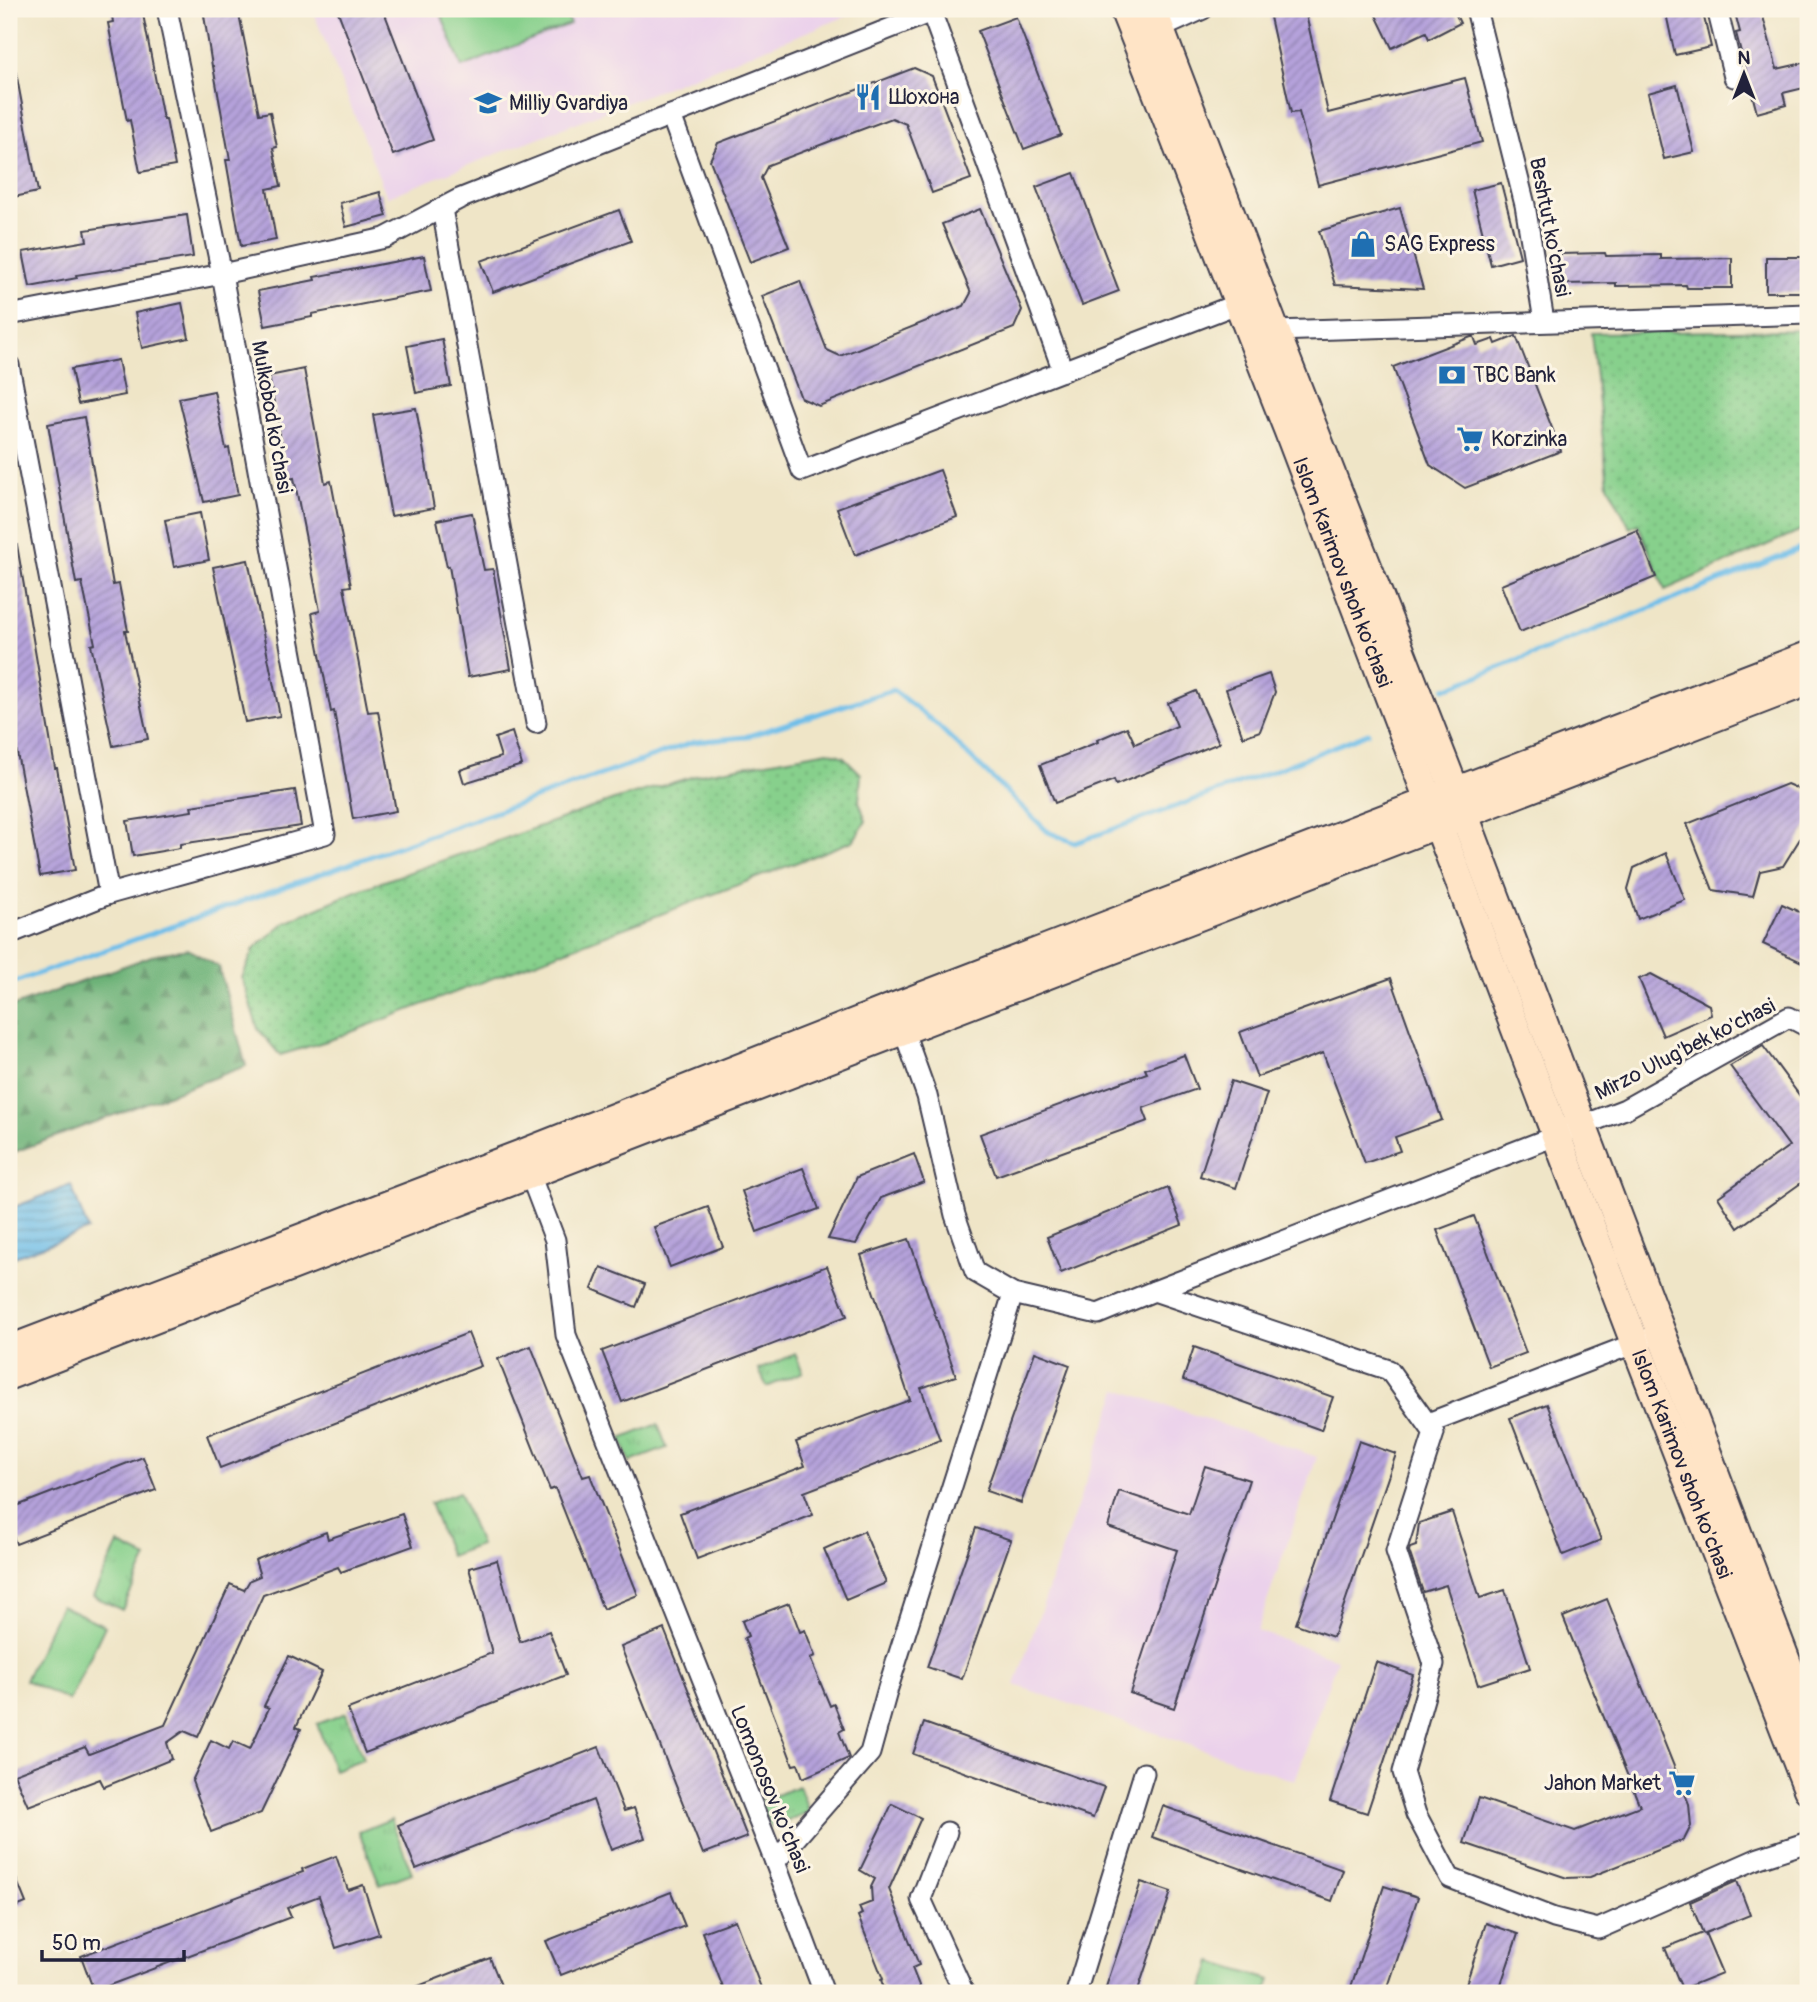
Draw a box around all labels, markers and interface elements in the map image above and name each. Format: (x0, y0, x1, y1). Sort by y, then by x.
north arrow (1708, 38, 1778, 108)
text: N (1738, 46, 1751, 70)
restaurant icon: Шохона (853, 82, 883, 112)
place label: Шохона (889, 84, 959, 111)
school or university icon: Milliy Gvardiya (473, 88, 503, 118)
place label: Milliy Gvardiya (509, 90, 628, 117)
street label: Beshtut ko'chasi (1523, 155, 1576, 299)
shop icon: SAG Express (1348, 229, 1378, 259)
place label: SAG Express (1384, 231, 1495, 258)
street label: Mulkobod ko'chasi (245, 339, 298, 496)
bank icon: TBC Bank (1437, 360, 1467, 390)
place label: TBC Bank (1473, 362, 1556, 389)
supermarket icon: Korzinka (1455, 424, 1485, 454)
place label: Korzinka (1491, 426, 1567, 453)
street label: Islom Karimov shoh ko'chasi (1286, 454, 1398, 691)
street label: Mirzo Ulug'bek ko'chasi (1590, 992, 1780, 1107)
street label: Islom Karimov shoh ko'chasi (1625, 1345, 1738, 1583)
street label: Lomonosov ko'chasi (724, 1702, 816, 1877)
supermarket icon: Jahon Market (1667, 1768, 1697, 1798)
place label: Jahon Market (1544, 1770, 1662, 1797)
scale bar (42, 1918, 184, 1962)
text: 50 m (52, 1930, 101, 1957)

